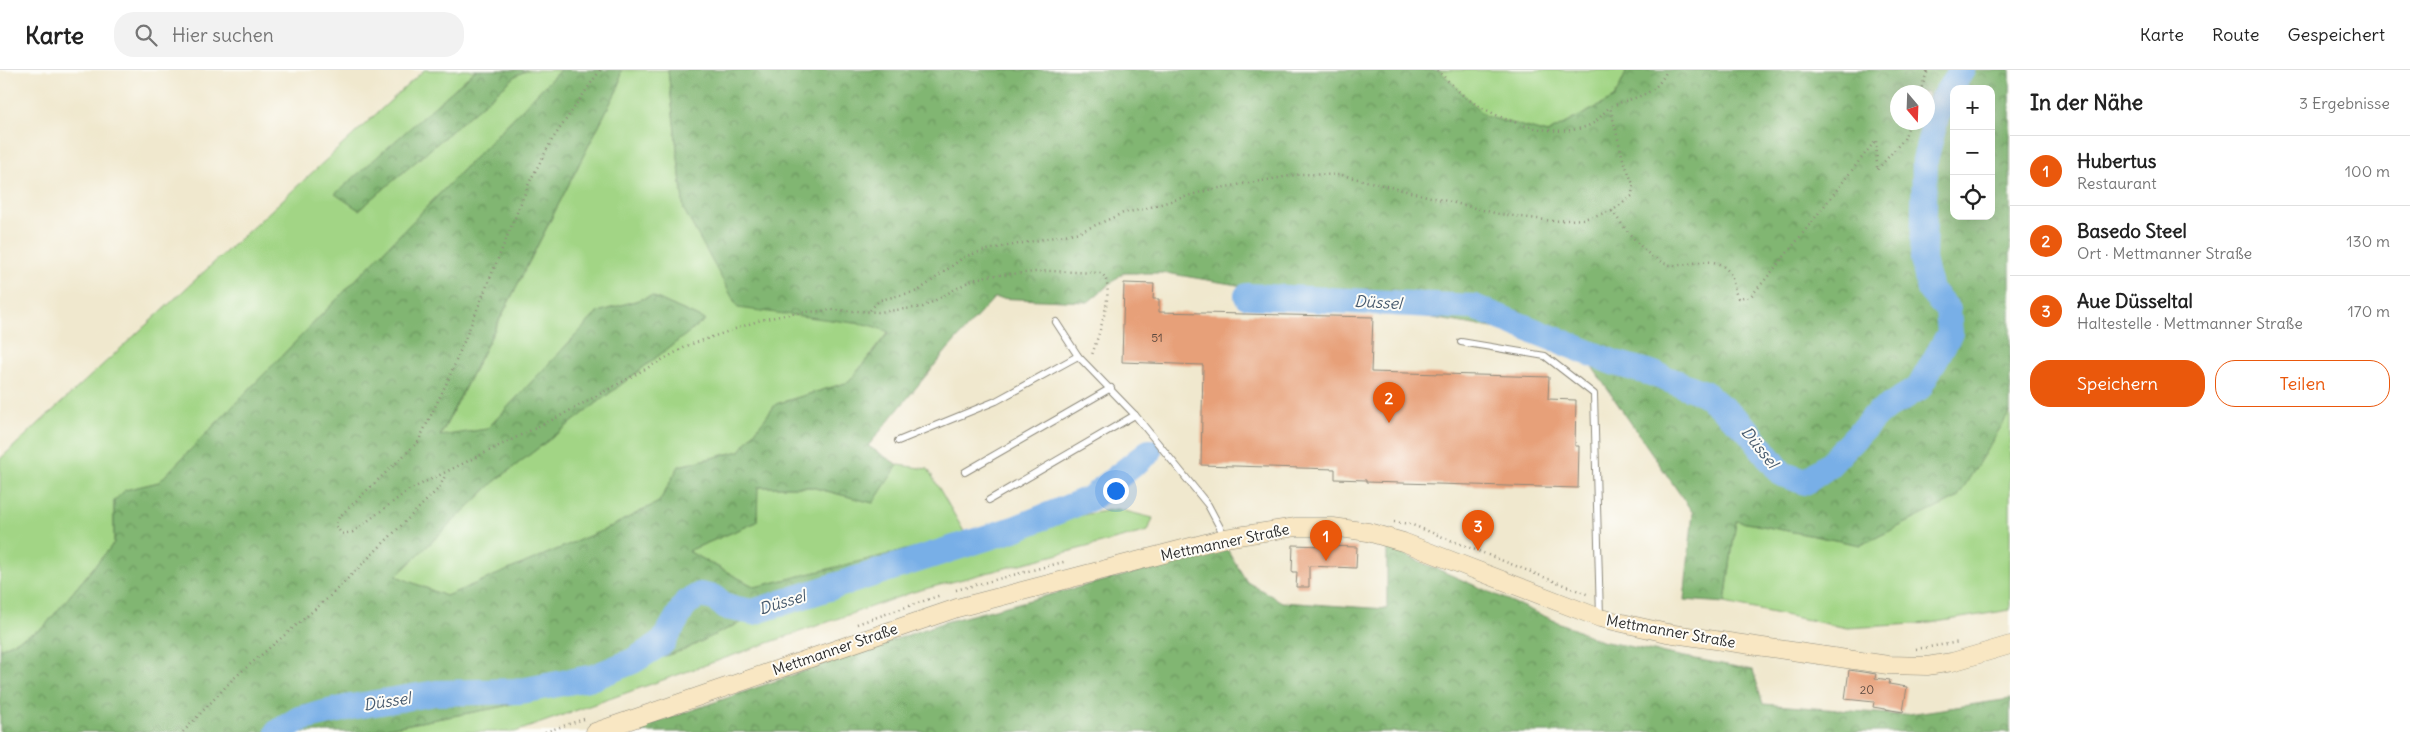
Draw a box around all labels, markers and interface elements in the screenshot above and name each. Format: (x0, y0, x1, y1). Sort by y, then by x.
search box (114, 12, 464, 57)
text: Karte (25, 20, 84, 50)
icon: search (132, 21, 160, 49)
text: Hier suchen (172, 23, 274, 47)
text: Karte (2140, 23, 2184, 46)
text: Route (2212, 23, 2259, 46)
text: Gespeichert (2287, 23, 2385, 46)
north arrow (1890, 85, 1935, 130)
map controls (1950, 85, 1995, 220)
button: + (1950, 85, 1995, 130)
text: In der Nähe (2030, 89, 2143, 116)
text: 3 Ergebnisse (2299, 93, 2390, 113)
button: − (1950, 130, 1995, 175)
text: Hubertus (2077, 149, 2156, 173)
text: 1 (2043, 161, 2049, 181)
text: 100 m (2345, 161, 2390, 181)
text: Restaurant (2077, 173, 2157, 193)
button: locate (1950, 175, 1995, 220)
text: Basedo Steel (2077, 219, 2187, 243)
text: 2 (2042, 231, 2050, 251)
text: 130 m (2346, 231, 2390, 251)
text: Ort · Mettmanner Straße (2077, 243, 2252, 263)
text: Aue Düsseltal (2077, 289, 2193, 313)
water label: Düssel (1354, 291, 1405, 313)
text: 3 (2041, 301, 2051, 321)
text: 170 m (2347, 301, 2390, 321)
text: Haltestelle · Mettmanner Straße (2077, 313, 2303, 333)
house number: 51 (1151, 330, 1163, 345)
button: Speichern (2030, 360, 2205, 407)
button: Teilen (2215, 360, 2390, 407)
pin: 2 (1373, 382, 1405, 423)
water label: Düssel (1737, 422, 1784, 474)
your location (1103, 478, 1129, 504)
pin: 3 (1462, 510, 1494, 551)
street label: Mettmanner Straße (1159, 519, 1291, 565)
pin: 1 (1310, 520, 1342, 561)
water label: Düssel (756, 585, 810, 619)
street label: Mettmanner Straße (1605, 610, 1737, 652)
street label: Mettmanner Straße (770, 619, 900, 679)
house number: 20 (1860, 682, 1874, 697)
water label: Düssel (362, 687, 414, 715)

